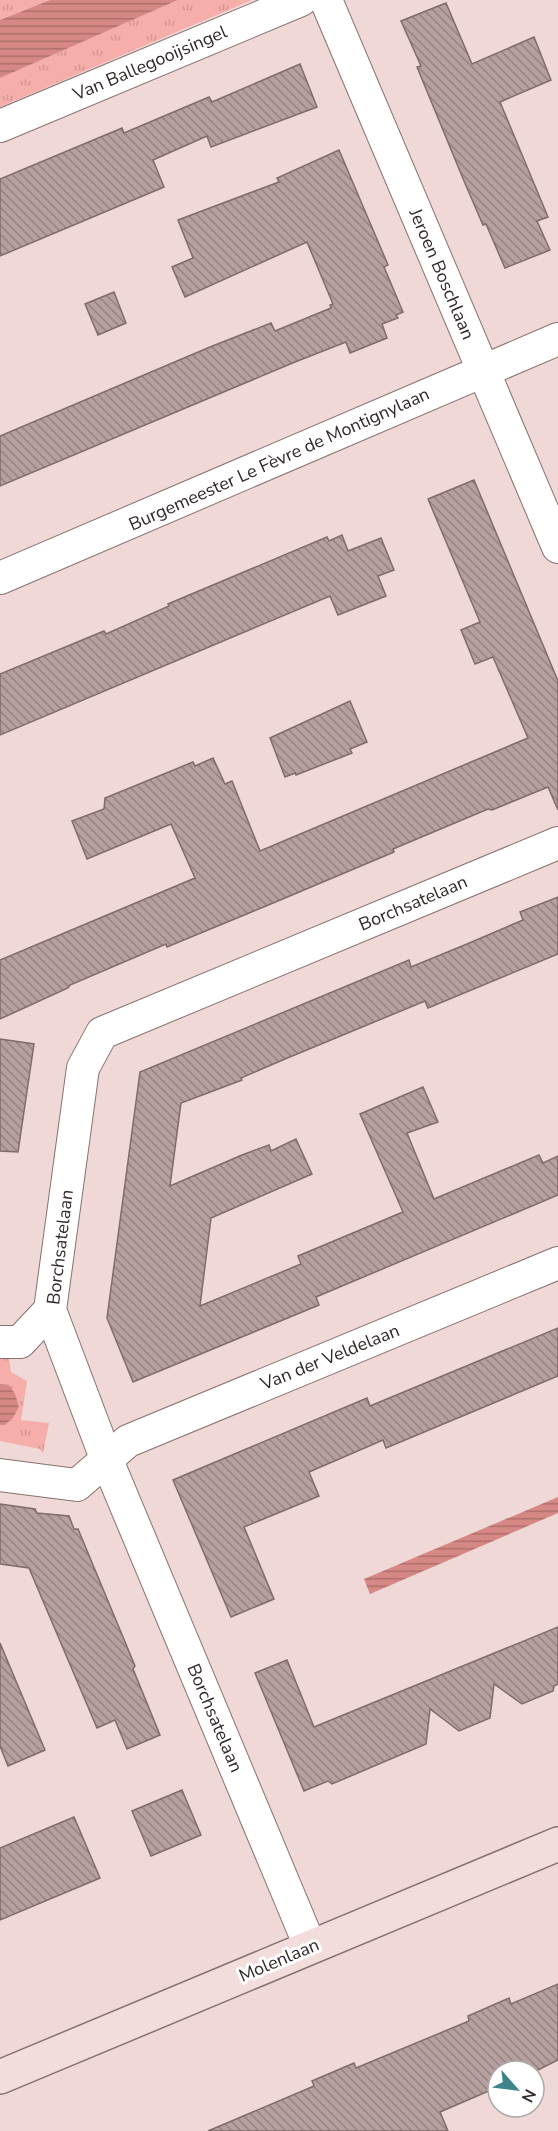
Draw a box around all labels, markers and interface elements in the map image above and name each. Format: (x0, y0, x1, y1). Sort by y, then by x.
street label: Van Ballegooijsingel (68, 19, 231, 107)
street label: Jeroen Boschlaan (403, 204, 480, 343)
street label: Burgemeester Le Fèvre de Montignylaan (125, 382, 433, 536)
street label: Borchsatelaan (355, 869, 471, 937)
street label: Borchsatelaan (41, 1188, 79, 1306)
street label: Van der Veldelaan (256, 1318, 403, 1396)
street label: Borchsatelaan (181, 1660, 249, 1776)
street label: Molenlaan (235, 1932, 323, 1988)
north arrow (486, 2059, 546, 2119)
text: N (516, 2085, 541, 2106)

